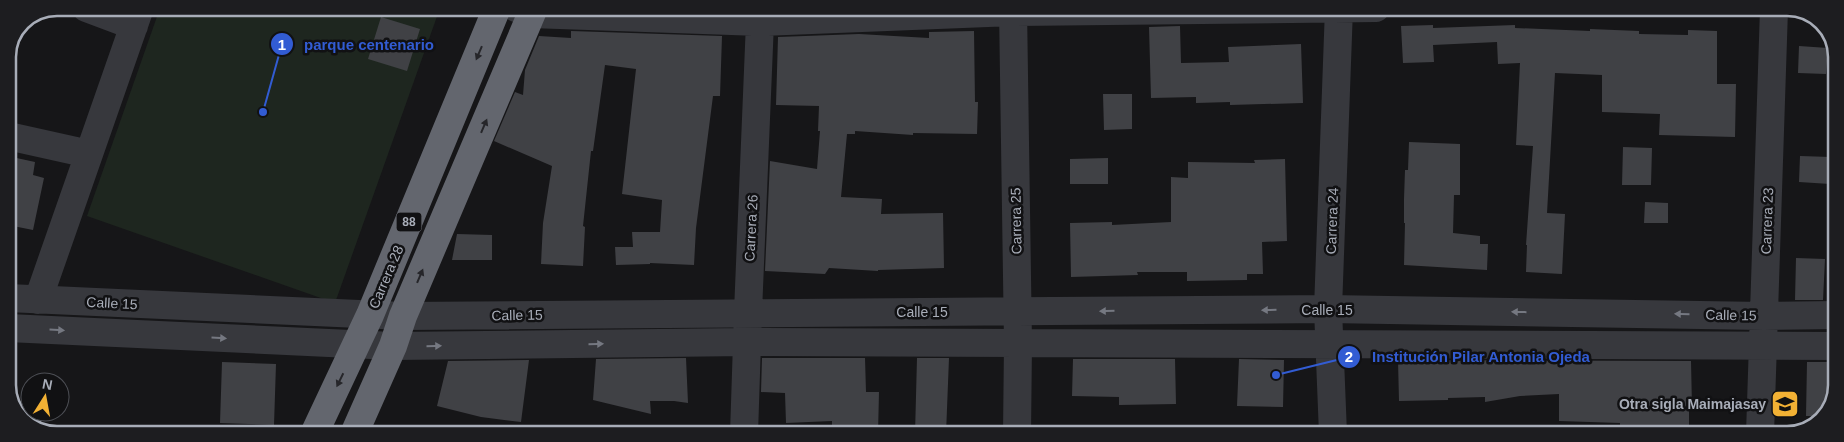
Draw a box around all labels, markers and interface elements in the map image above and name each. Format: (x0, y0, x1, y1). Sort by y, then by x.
callout: parque centenario (269, 29, 444, 59)
text: 1 (278, 36, 286, 53)
text: parque centenario (304, 36, 434, 53)
one-way arrow (474, 46, 482, 60)
one-way arrow (480, 119, 488, 133)
street label: Carrera 25 (1007, 187, 1025, 255)
street label: Carrera 24 (1323, 187, 1341, 255)
street label: Carrera 23 (1758, 187, 1776, 255)
street label: Carrera 26 (741, 194, 761, 262)
road number: 88 (396, 212, 422, 232)
street label: Carrera 28 (366, 243, 407, 311)
one-way arrow (417, 269, 425, 283)
street label: Calle 15 (86, 294, 138, 312)
street label: Calle 15 (1301, 302, 1353, 318)
street label: Calle 15 (896, 304, 948, 320)
one-way arrow (1261, 306, 1277, 314)
street label: Calle 15 (491, 307, 543, 323)
one-way arrow (1099, 307, 1115, 315)
street label: Calle 15 (1705, 307, 1757, 323)
one-way arrow (1511, 308, 1527, 316)
one-way arrow (1674, 310, 1690, 318)
one-way arrow (49, 326, 65, 334)
one-way arrow (211, 334, 227, 342)
one-way arrow (588, 340, 604, 348)
one-way arrow (426, 341, 442, 349)
callout: Institución Pilar Antonia Ojeda (1336, 342, 1600, 372)
text: 2 (1345, 348, 1353, 365)
text: Institución Pilar Antonia Ojeda (1372, 348, 1591, 365)
north arrow (20, 372, 70, 422)
one-way arrow (336, 372, 344, 387)
text: N (41, 375, 54, 393)
school or university icon: Otra sigla Maimajasay (1770, 389, 1800, 419)
place label: Otra sigla Maimajasay (1619, 396, 1766, 412)

